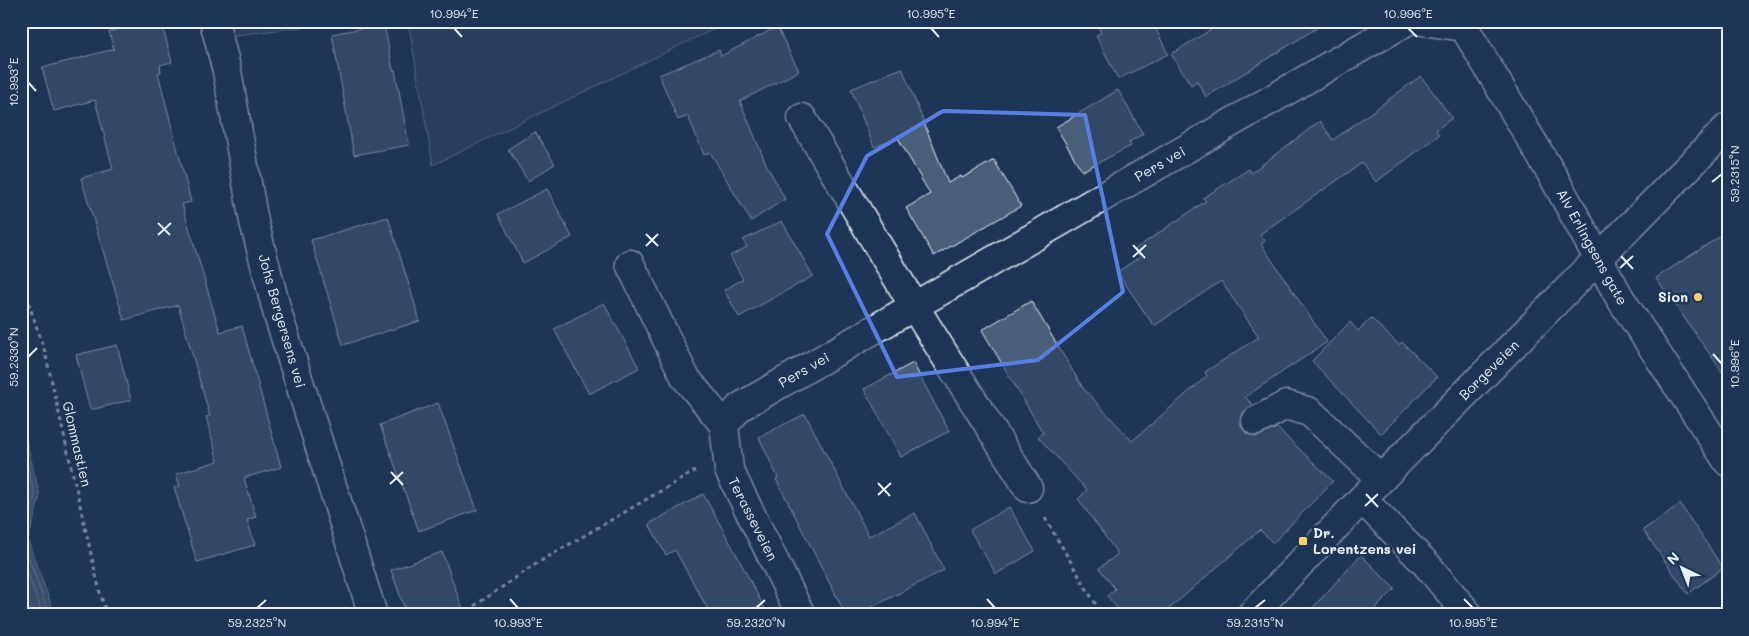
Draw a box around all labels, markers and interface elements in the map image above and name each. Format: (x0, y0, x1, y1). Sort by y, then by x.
text: 10.994°E (429, 5, 479, 21)
text: 10.995°E (907, 5, 956, 21)
text: 10.996°E (1383, 5, 1433, 21)
text: 10.993°E (5, 57, 21, 107)
street label: Pers vei (1131, 141, 1189, 186)
text: 59.2315°N (1726, 145, 1742, 203)
street label: Alv Erlingsens gate (1553, 185, 1632, 308)
street label: Johs Bergersens vei (254, 252, 311, 390)
place label: Sion (1658, 287, 1688, 306)
marker: Sion (1692, 291, 1704, 303)
text: 59.2330°N (5, 327, 21, 387)
street label: Borgeveien (1454, 335, 1523, 404)
text: 10.996°E (1726, 339, 1742, 389)
street label: Pers vei (775, 347, 833, 392)
street label: Glommastien (58, 399, 97, 488)
street label: Terasseveien (724, 474, 783, 564)
place label: Dr. Lorentzens vei (1313, 523, 1417, 558)
marker: Dr. Lorentzens vei (1297, 535, 1309, 547)
north arrow (1656, 544, 1706, 594)
text: N (1662, 548, 1683, 569)
text: 59.2325°N (228, 614, 286, 630)
text: 10.993°E (493, 614, 543, 630)
text: 59.2320°N (727, 614, 785, 630)
text: 10.994°E (970, 614, 1020, 630)
text: 59.2315°N (1226, 614, 1284, 630)
text: 10.995°E (1449, 614, 1498, 630)

